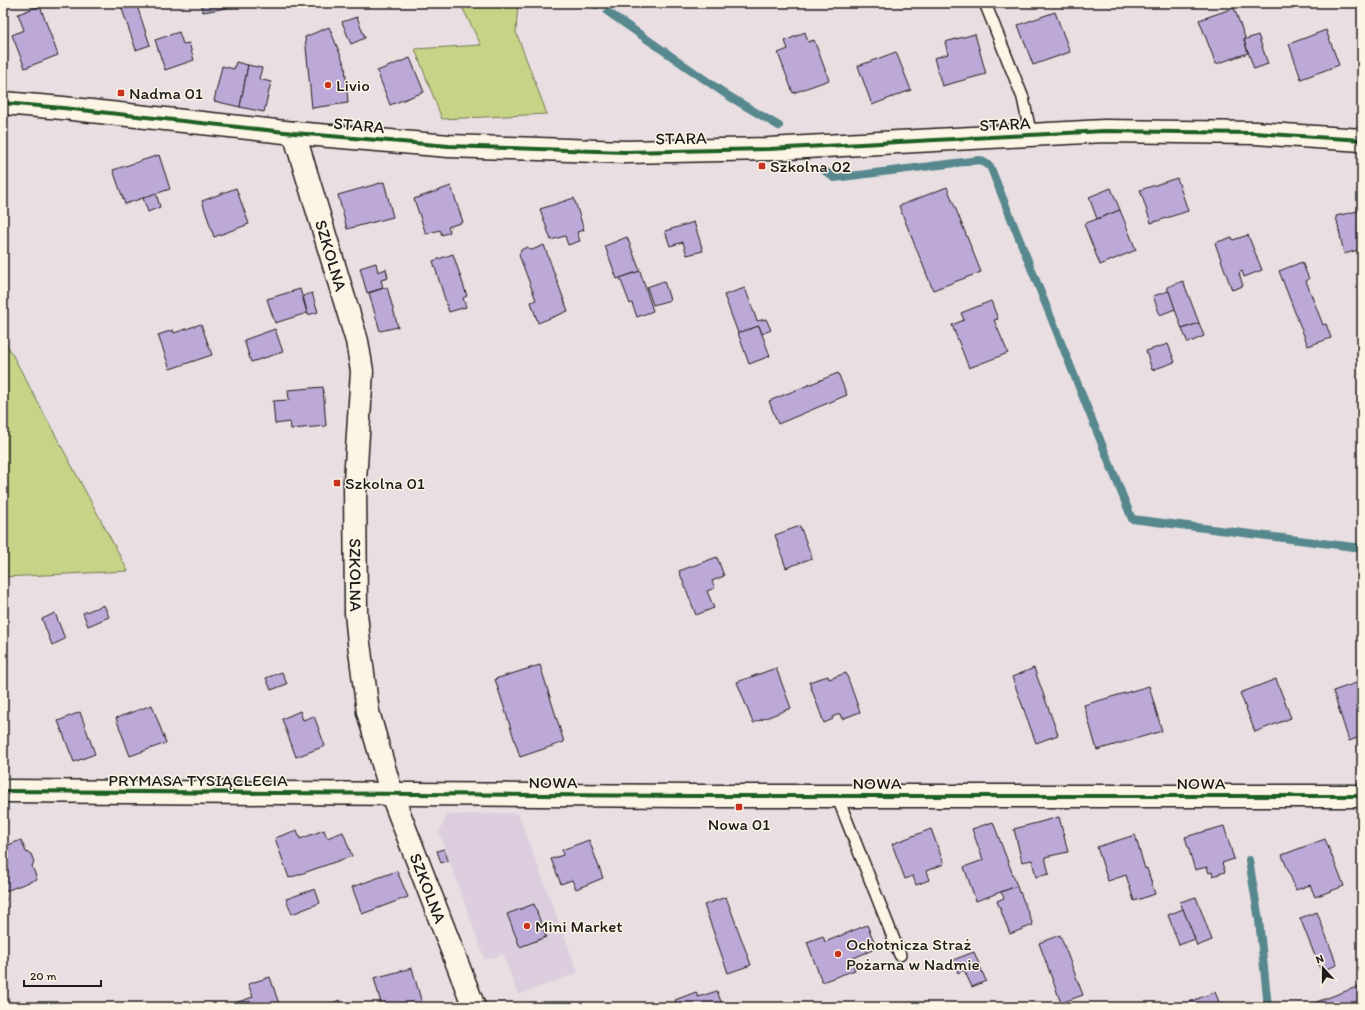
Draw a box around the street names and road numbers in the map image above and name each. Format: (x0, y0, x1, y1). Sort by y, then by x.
street label: STARA (333, 113, 386, 137)
street label: STARA (979, 113, 1031, 135)
street label: STARA (655, 128, 707, 148)
street label: SZKOLNA (311, 217, 351, 294)
street label: SZKOLNA (345, 538, 366, 612)
street label: PRYMASA TYSIĄCLECIA (108, 770, 288, 790)
street label: NOWA (528, 772, 578, 792)
street label: NOWA (852, 773, 902, 793)
street label: NOWA (1176, 773, 1226, 793)
street label: SZKOLNA (405, 850, 451, 926)

